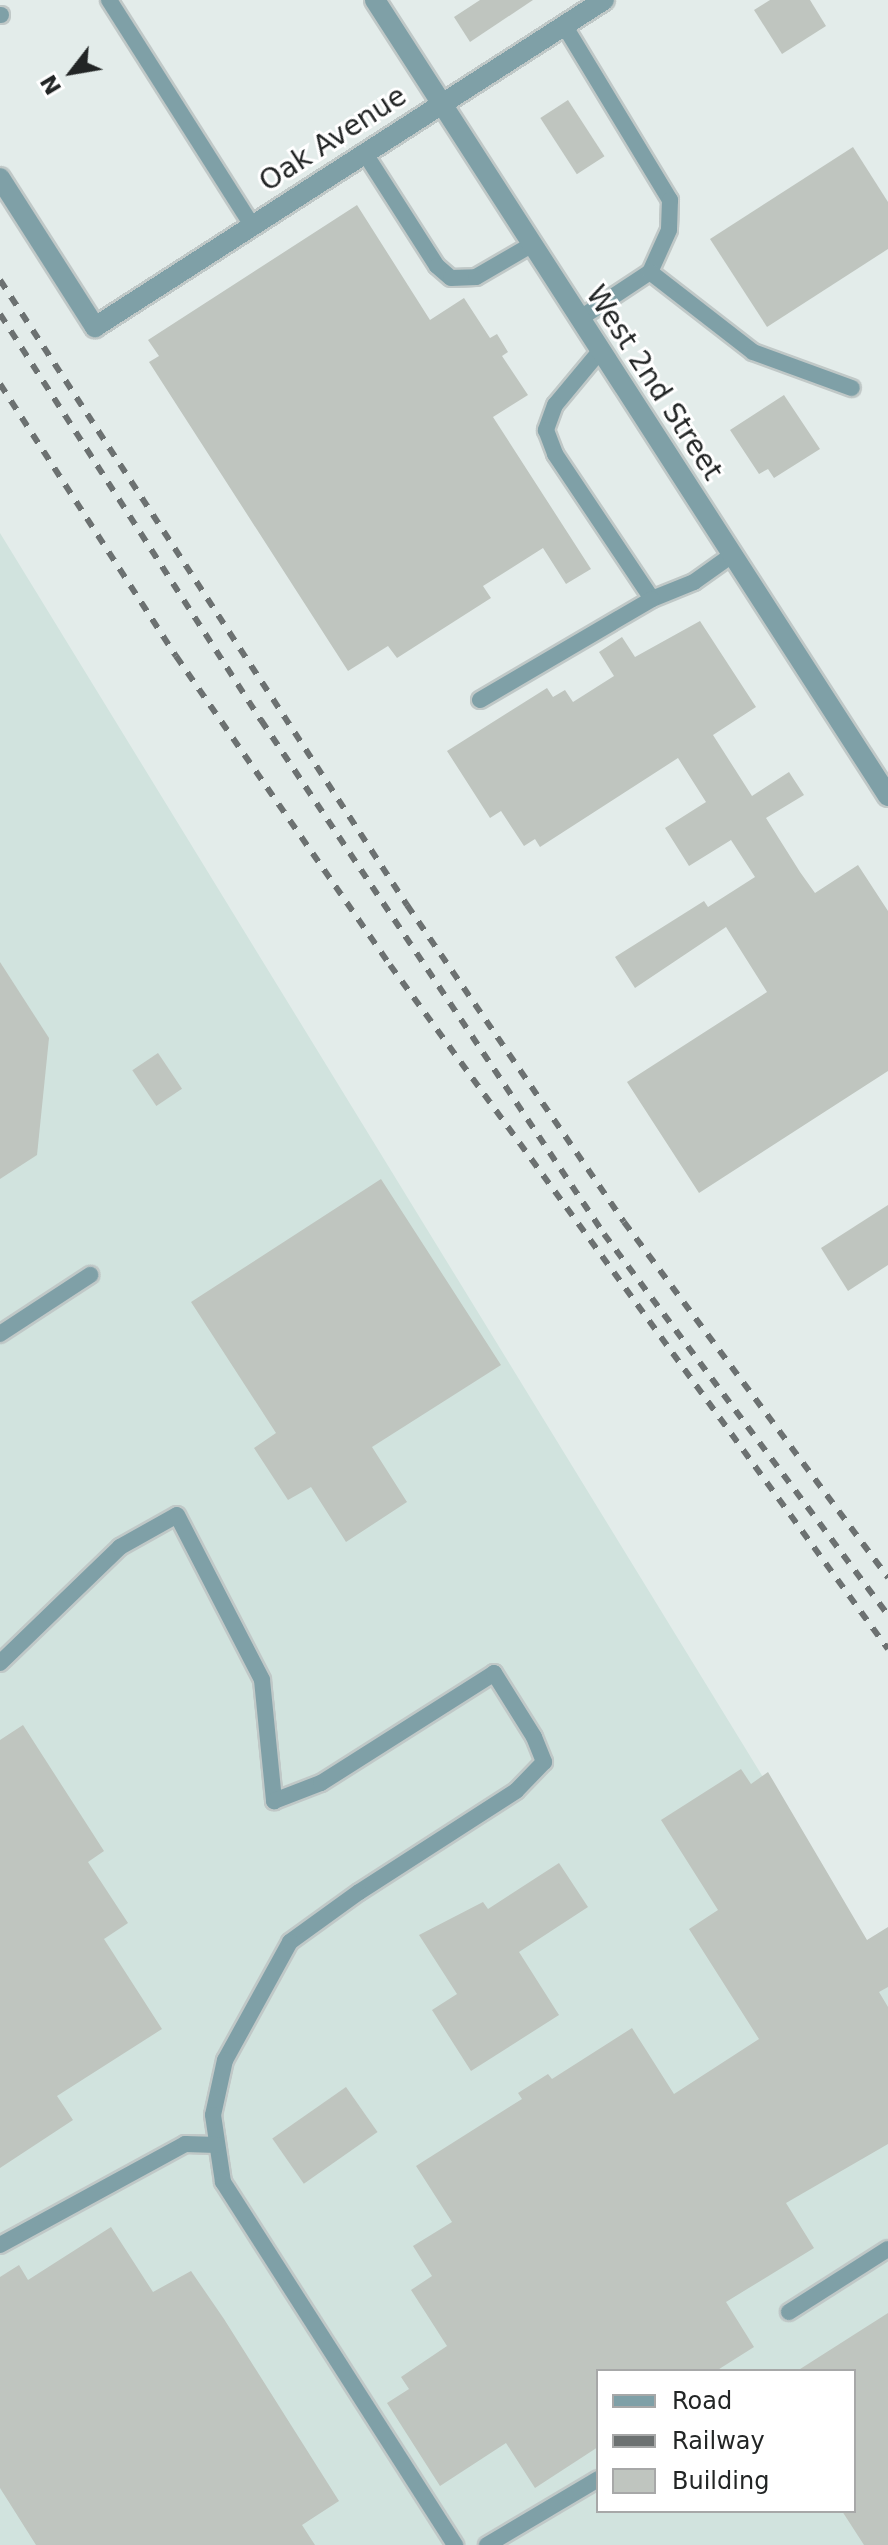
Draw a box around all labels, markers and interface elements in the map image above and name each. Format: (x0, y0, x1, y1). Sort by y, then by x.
north arrow (32, 32, 112, 112)
text: N (36, 70, 66, 99)
street label: Oak Avenue (253, 79, 413, 199)
street label: West 2nd Street (579, 279, 729, 487)
legend (596, 2369, 856, 2513)
text: Road (672, 2387, 732, 2415)
text: Railway (672, 2427, 765, 2455)
text: Building (672, 2467, 769, 2495)

